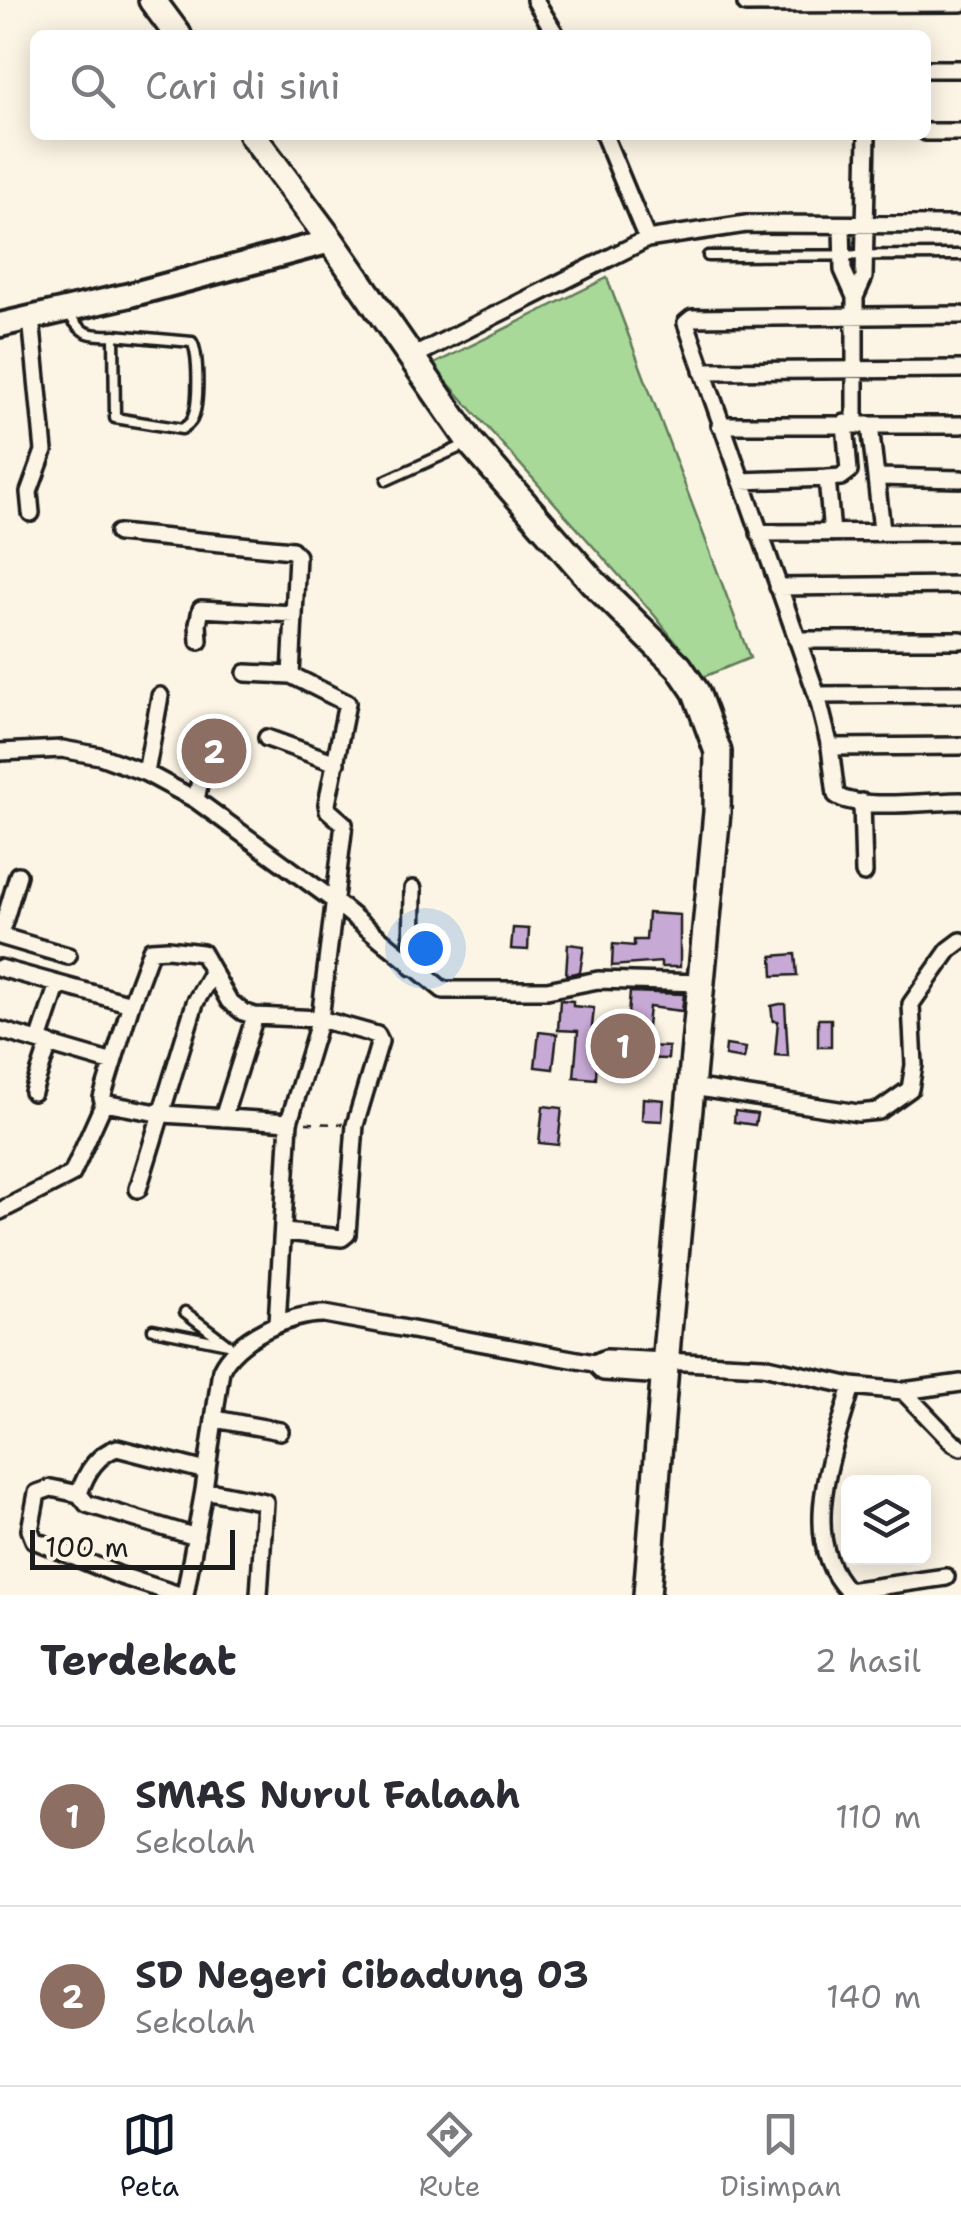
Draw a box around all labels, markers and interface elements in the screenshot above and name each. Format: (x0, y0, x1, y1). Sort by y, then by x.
search box (30, 30, 931, 140)
icon: search (65, 58, 120, 113)
text: Cari di sini (145, 60, 341, 111)
pin: 2 (182, 714, 246, 788)
your location (400, 923, 451, 974)
pin: 1 (590, 1008, 656, 1084)
map controls (841, 1475, 931, 1565)
button: layers (841, 1475, 931, 1565)
scale bar (30, 1525, 235, 1570)
text: 100 m (45, 1528, 129, 1566)
text: Terdekat (40, 1632, 237, 1688)
text: 2 hasil (815, 1639, 921, 1682)
text: SMAS Nurul Falaah (135, 1769, 520, 1820)
text: 1 (65, 1795, 80, 1838)
text: 110 m (835, 1795, 921, 1838)
text: Sekolah (135, 1820, 256, 1863)
text: SD Negeri Cibadung 03 (135, 1949, 589, 2000)
text: 2 (61, 1975, 84, 2018)
text: 140 m (826, 1975, 921, 2018)
text: Sekolah (135, 2000, 256, 2043)
tab: Peta (120, 2107, 179, 2205)
tab: Rute (419, 2107, 481, 2205)
tab: Disimpan (720, 2107, 841, 2205)

